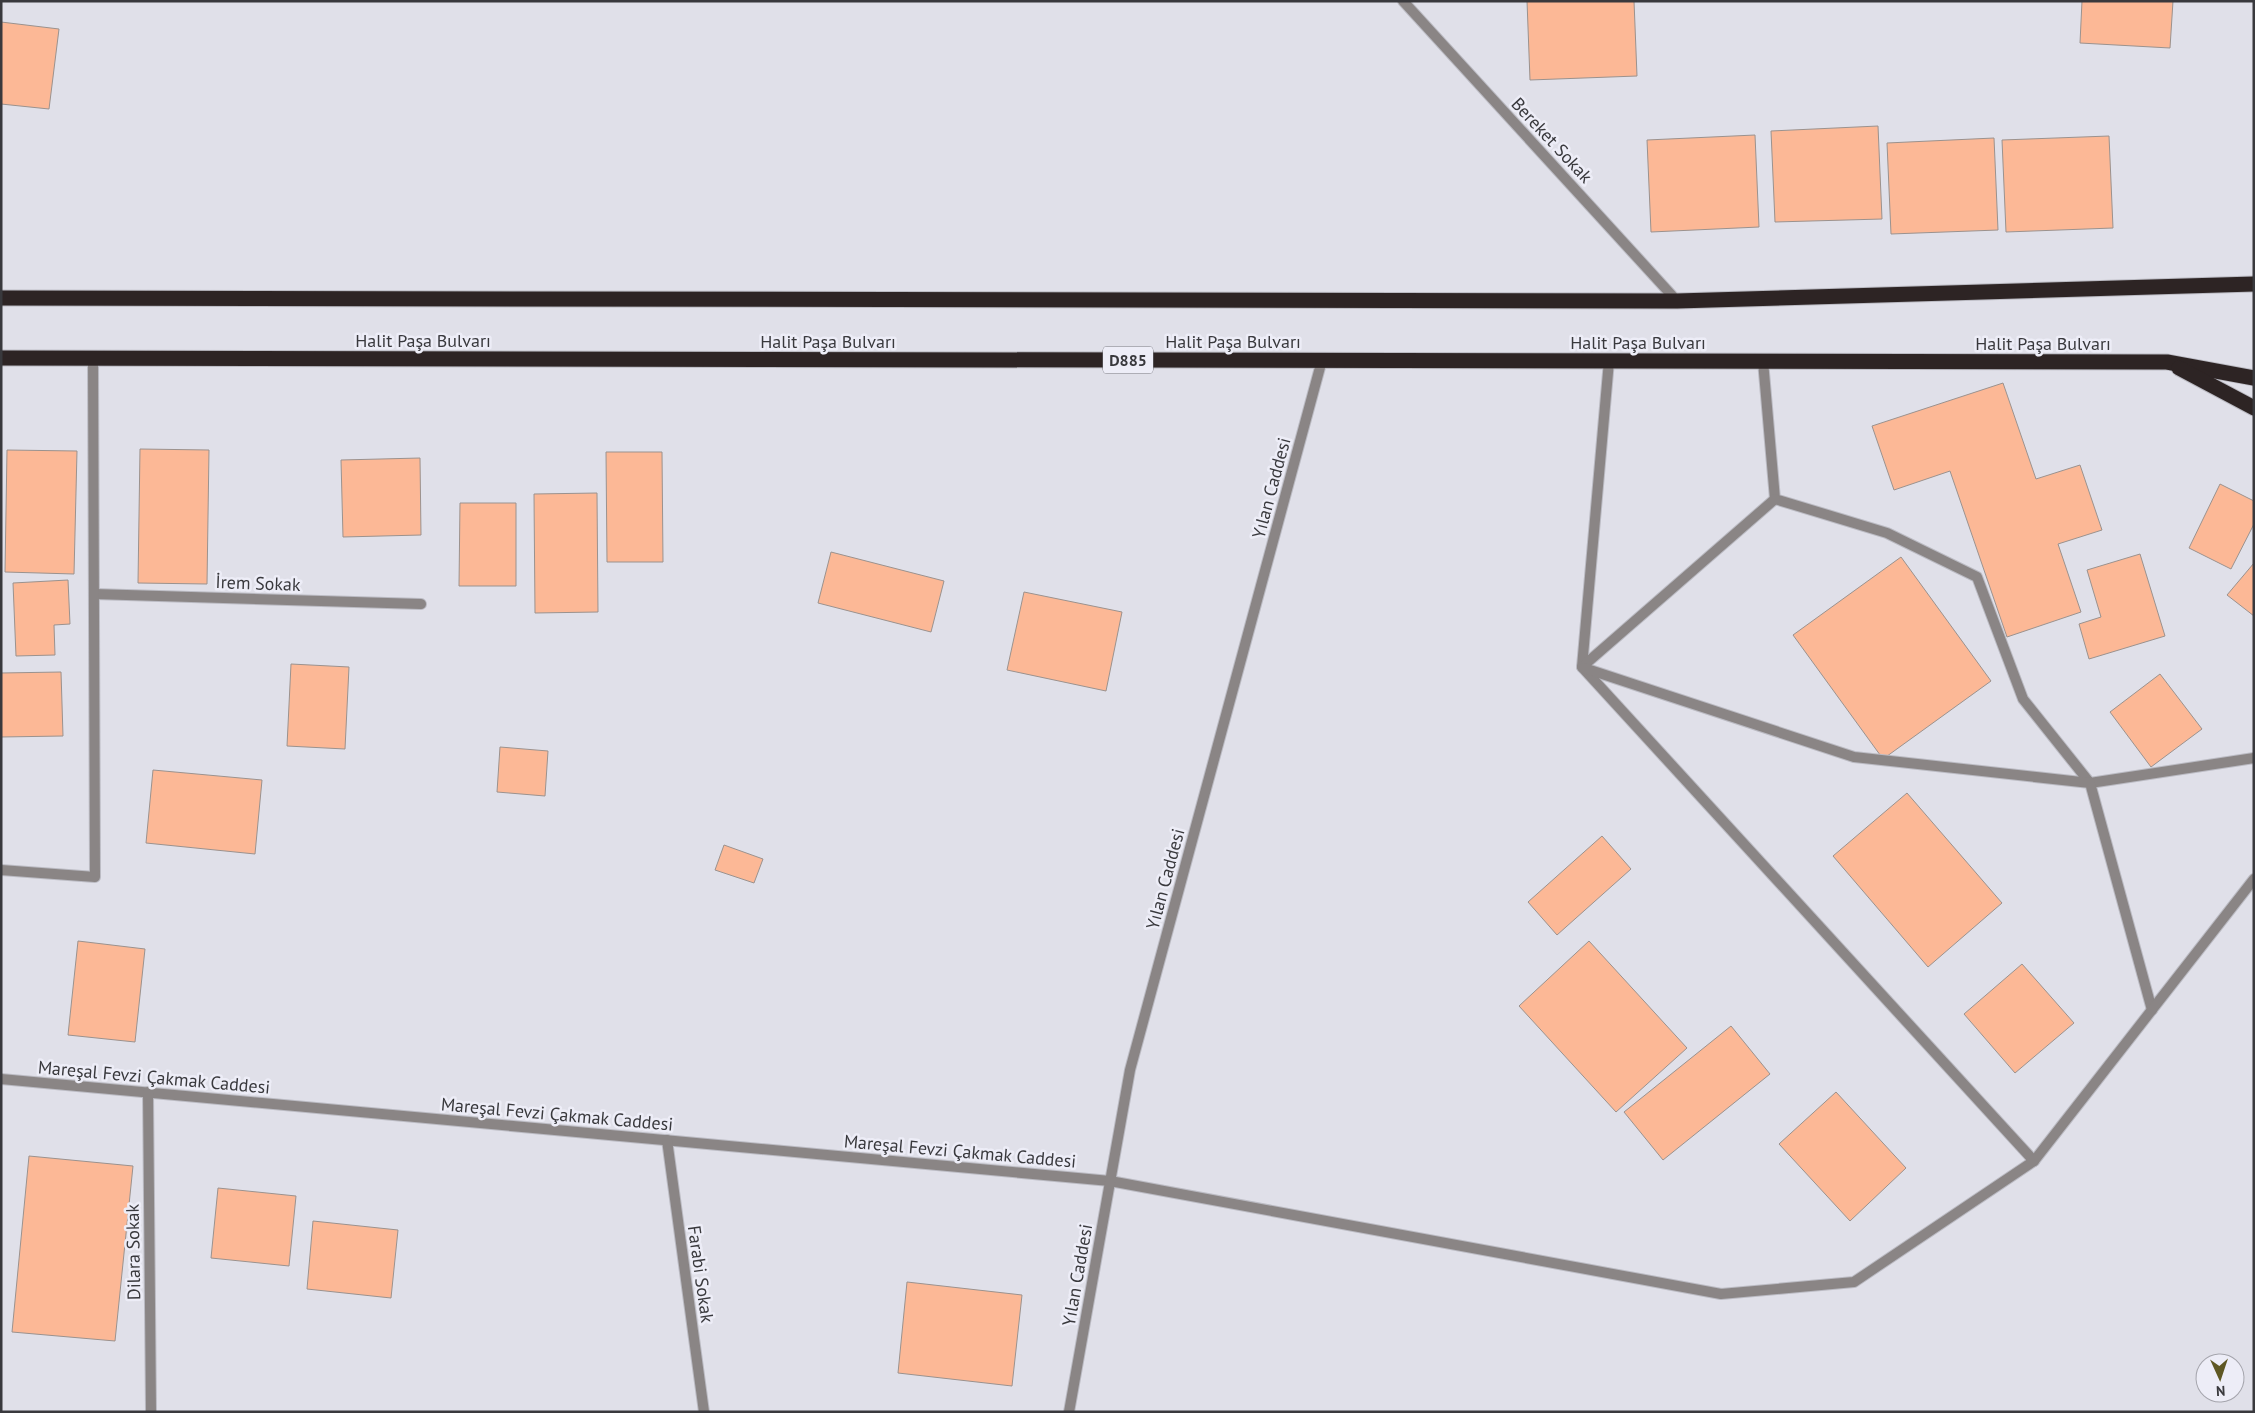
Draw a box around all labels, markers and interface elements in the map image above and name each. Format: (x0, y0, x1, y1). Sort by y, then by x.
street label: Bereket Sokak (1507, 92, 1598, 188)
street label: Halit Paşa Bulvarı (355, 329, 491, 352)
street label: Halit Paşa Bulvarı (760, 330, 896, 353)
street label: Halit Paşa Bulvarı (1165, 330, 1301, 353)
street label: Halit Paşa Bulvarı (1570, 331, 1706, 354)
street label: Halit Paşa Bulvarı (1975, 332, 2111, 355)
road number: D885 (1103, 346, 1153, 374)
street label: Yılan Caddesi (1246, 435, 1296, 541)
street label: İrem Sokak (215, 570, 301, 596)
street label: Yılan Caddesi (1140, 826, 1190, 932)
street label: Mareşal Fevzi Çakmak Caddesi (37, 1055, 271, 1099)
street label: Mareşal Fevzi Çakmak Caddesi (440, 1092, 674, 1136)
street label: Mareşal Fevzi Çakmak Caddesi (843, 1129, 1077, 1173)
street label: Dilara Sokak (121, 1203, 145, 1300)
street label: Yılan Caddesi (1057, 1222, 1097, 1328)
street label: Farabi Sokak (683, 1224, 719, 1324)
north arrow (2195, 1353, 2245, 1403)
text: N (2216, 1382, 2226, 1400)

